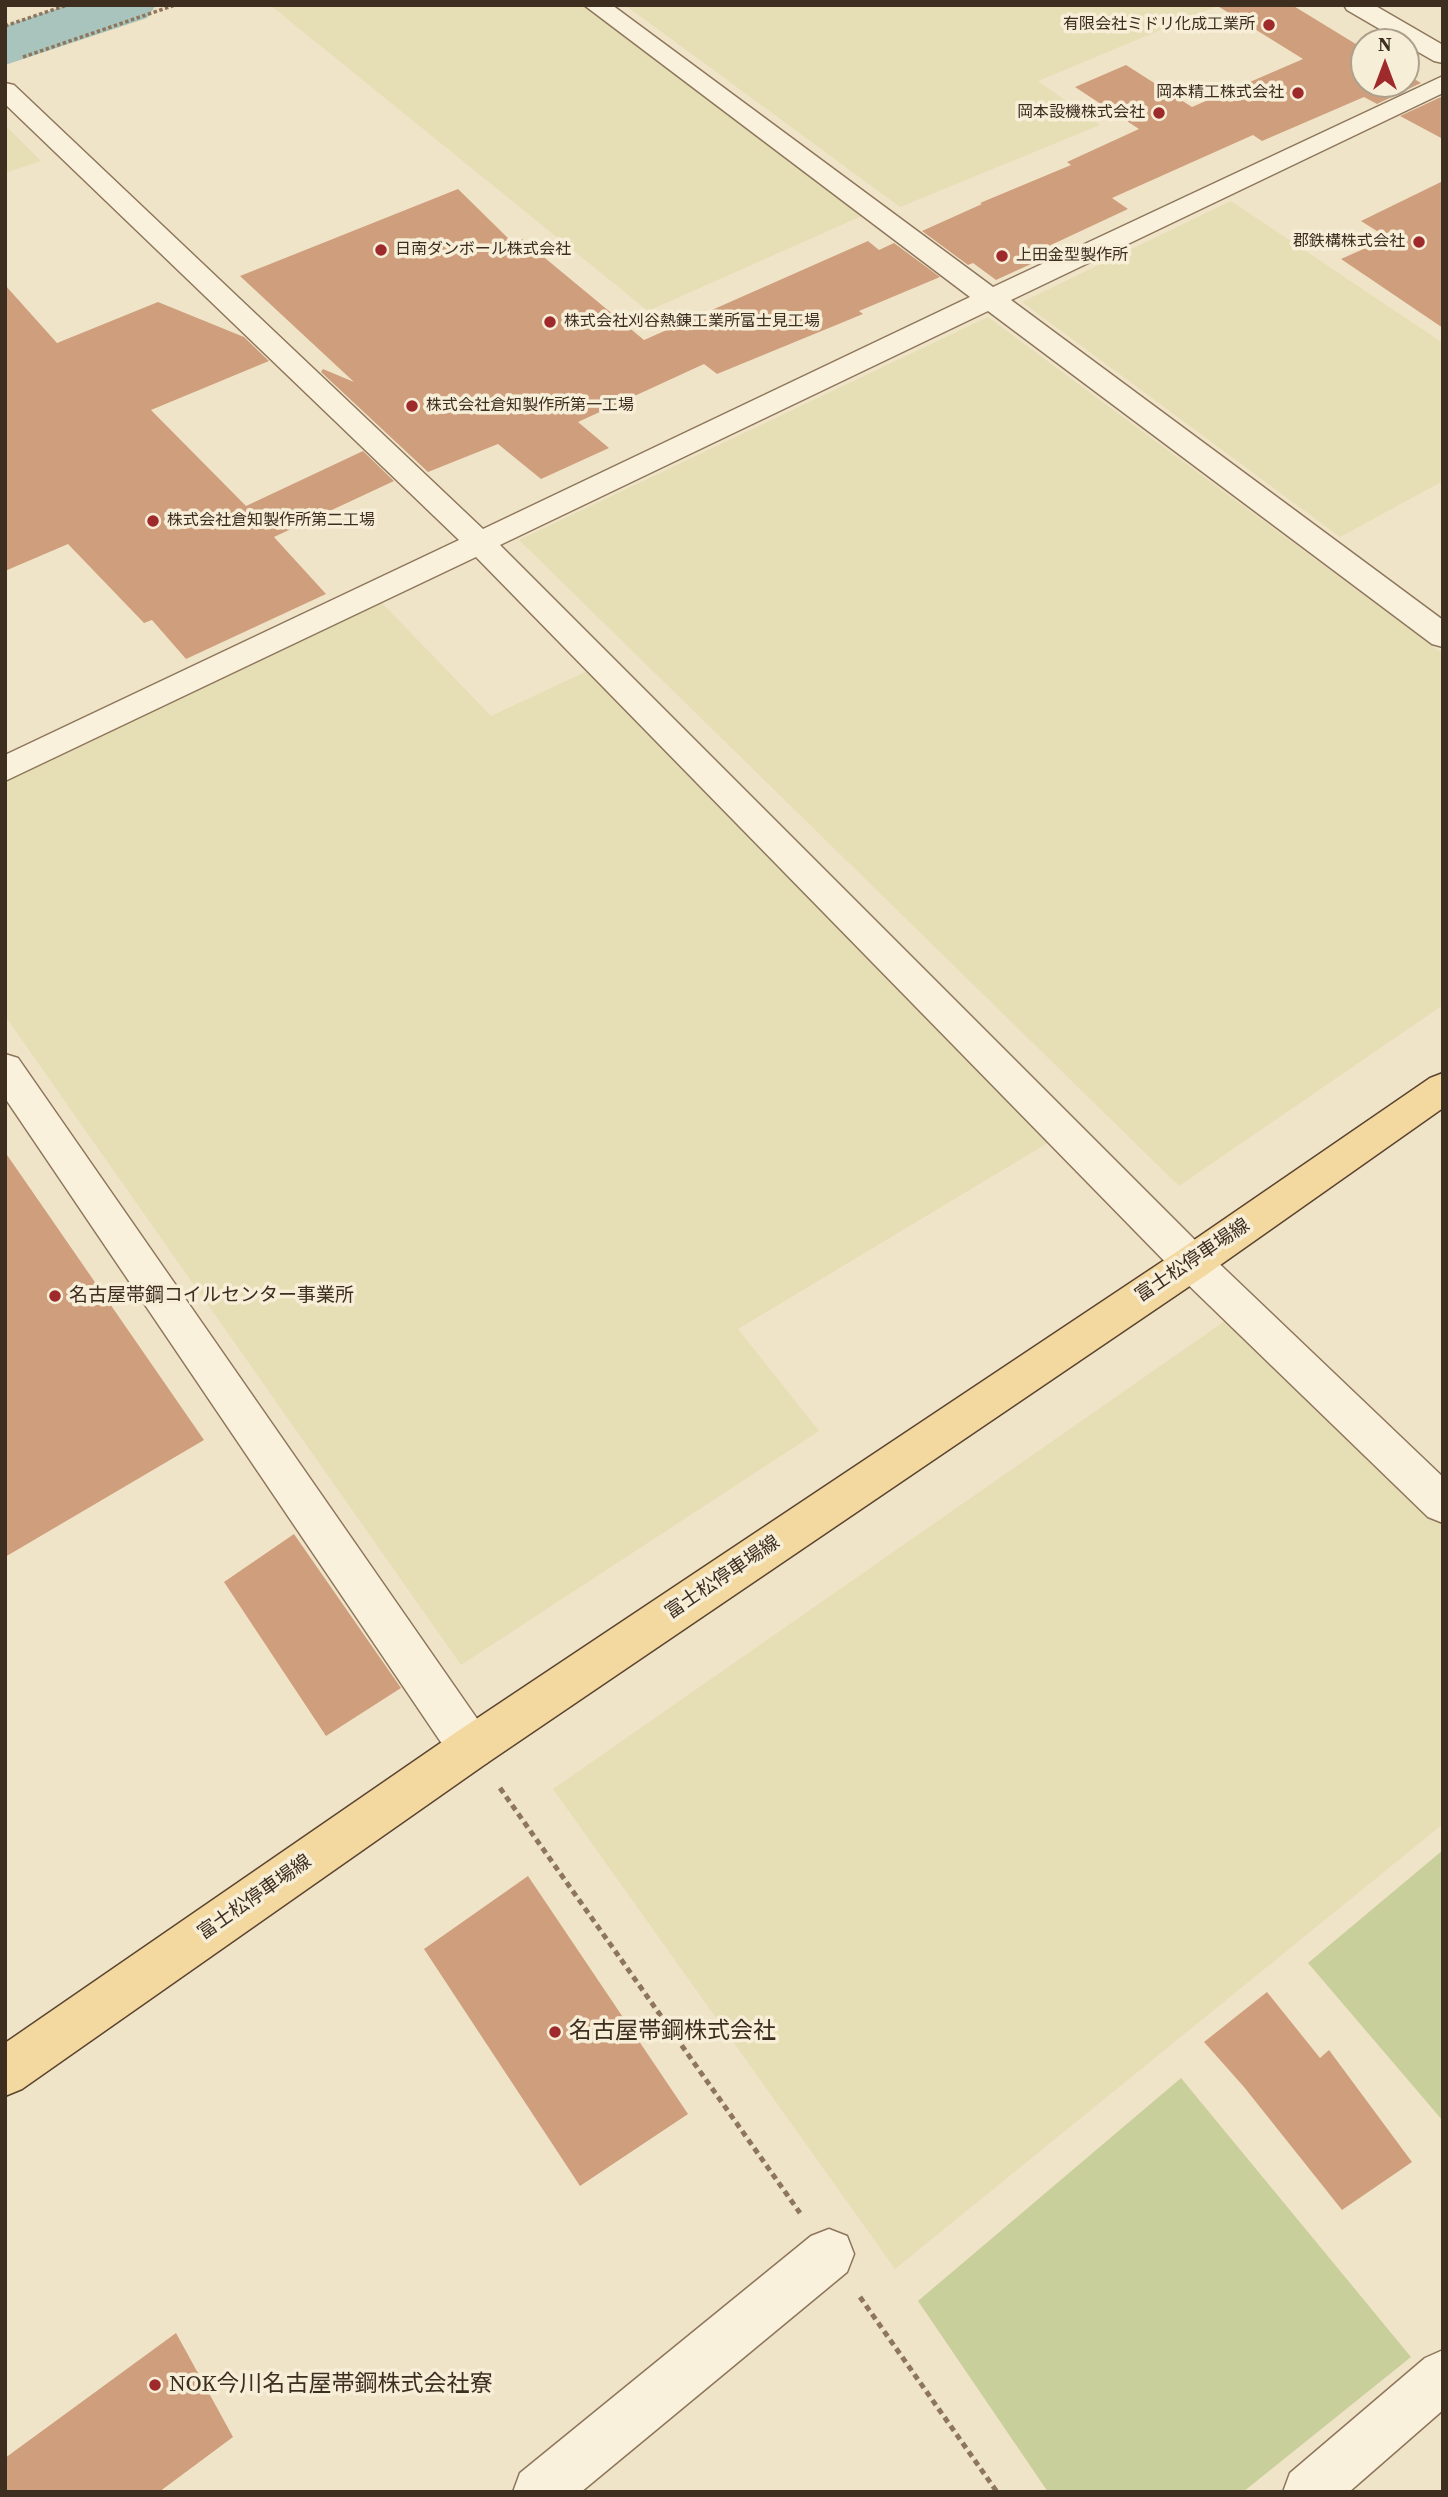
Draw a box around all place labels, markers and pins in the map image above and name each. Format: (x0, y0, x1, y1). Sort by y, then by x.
place label: 有限会社ミドリ化成工業所 (1063, 15, 1255, 35)
marker: 有限会社ミドリ化成工業所 (1261, 17, 1277, 33)
place label: 岡本精工株式会社 (1156, 83, 1284, 103)
marker: 岡本精工株式会社 (1290, 85, 1306, 101)
place label: 岡本設機株式会社 (1017, 103, 1145, 123)
marker: 岡本設機株式会社 (1151, 105, 1167, 121)
place label: 郡鉄構株式会社 (1293, 232, 1405, 252)
marker: 郡鉄構株式会社 (1411, 234, 1427, 250)
place label: 日南ダンボール株式会社 (395, 240, 571, 260)
marker: 日南ダンボール株式会社 (373, 242, 389, 258)
place label: 上田金型製作所 (1016, 246, 1128, 266)
marker: 上田金型製作所 (994, 248, 1010, 264)
place label: 株式会社刈谷熱錬工業所富士見工場 (564, 312, 820, 332)
marker: 株式会社刈谷熱錬工業所富士見工場 (542, 314, 558, 330)
place label: 株式会社倉知製作所第一工場 (426, 396, 634, 416)
marker: 株式会社倉知製作所第一工場 (404, 398, 420, 414)
place label: 株式会社倉知製作所第二工場 (167, 511, 375, 531)
marker: 株式会社倉知製作所第二工場 (145, 513, 161, 529)
place label: 名古屋帯鋼コイルセンター事業所 (69, 1285, 354, 1307)
marker: 名古屋帯鋼コイルセンター事業所 (47, 1288, 63, 1304)
place label: 名古屋帯鋼株式会社 (569, 2018, 776, 2046)
marker: 名古屋帯鋼株式会社 (547, 2024, 563, 2040)
place label: NOK今川名古屋帯鋼株式会社寮 (169, 2371, 492, 2399)
marker: NOK今川名古屋帯鋼株式会社寮 (147, 2377, 163, 2393)

